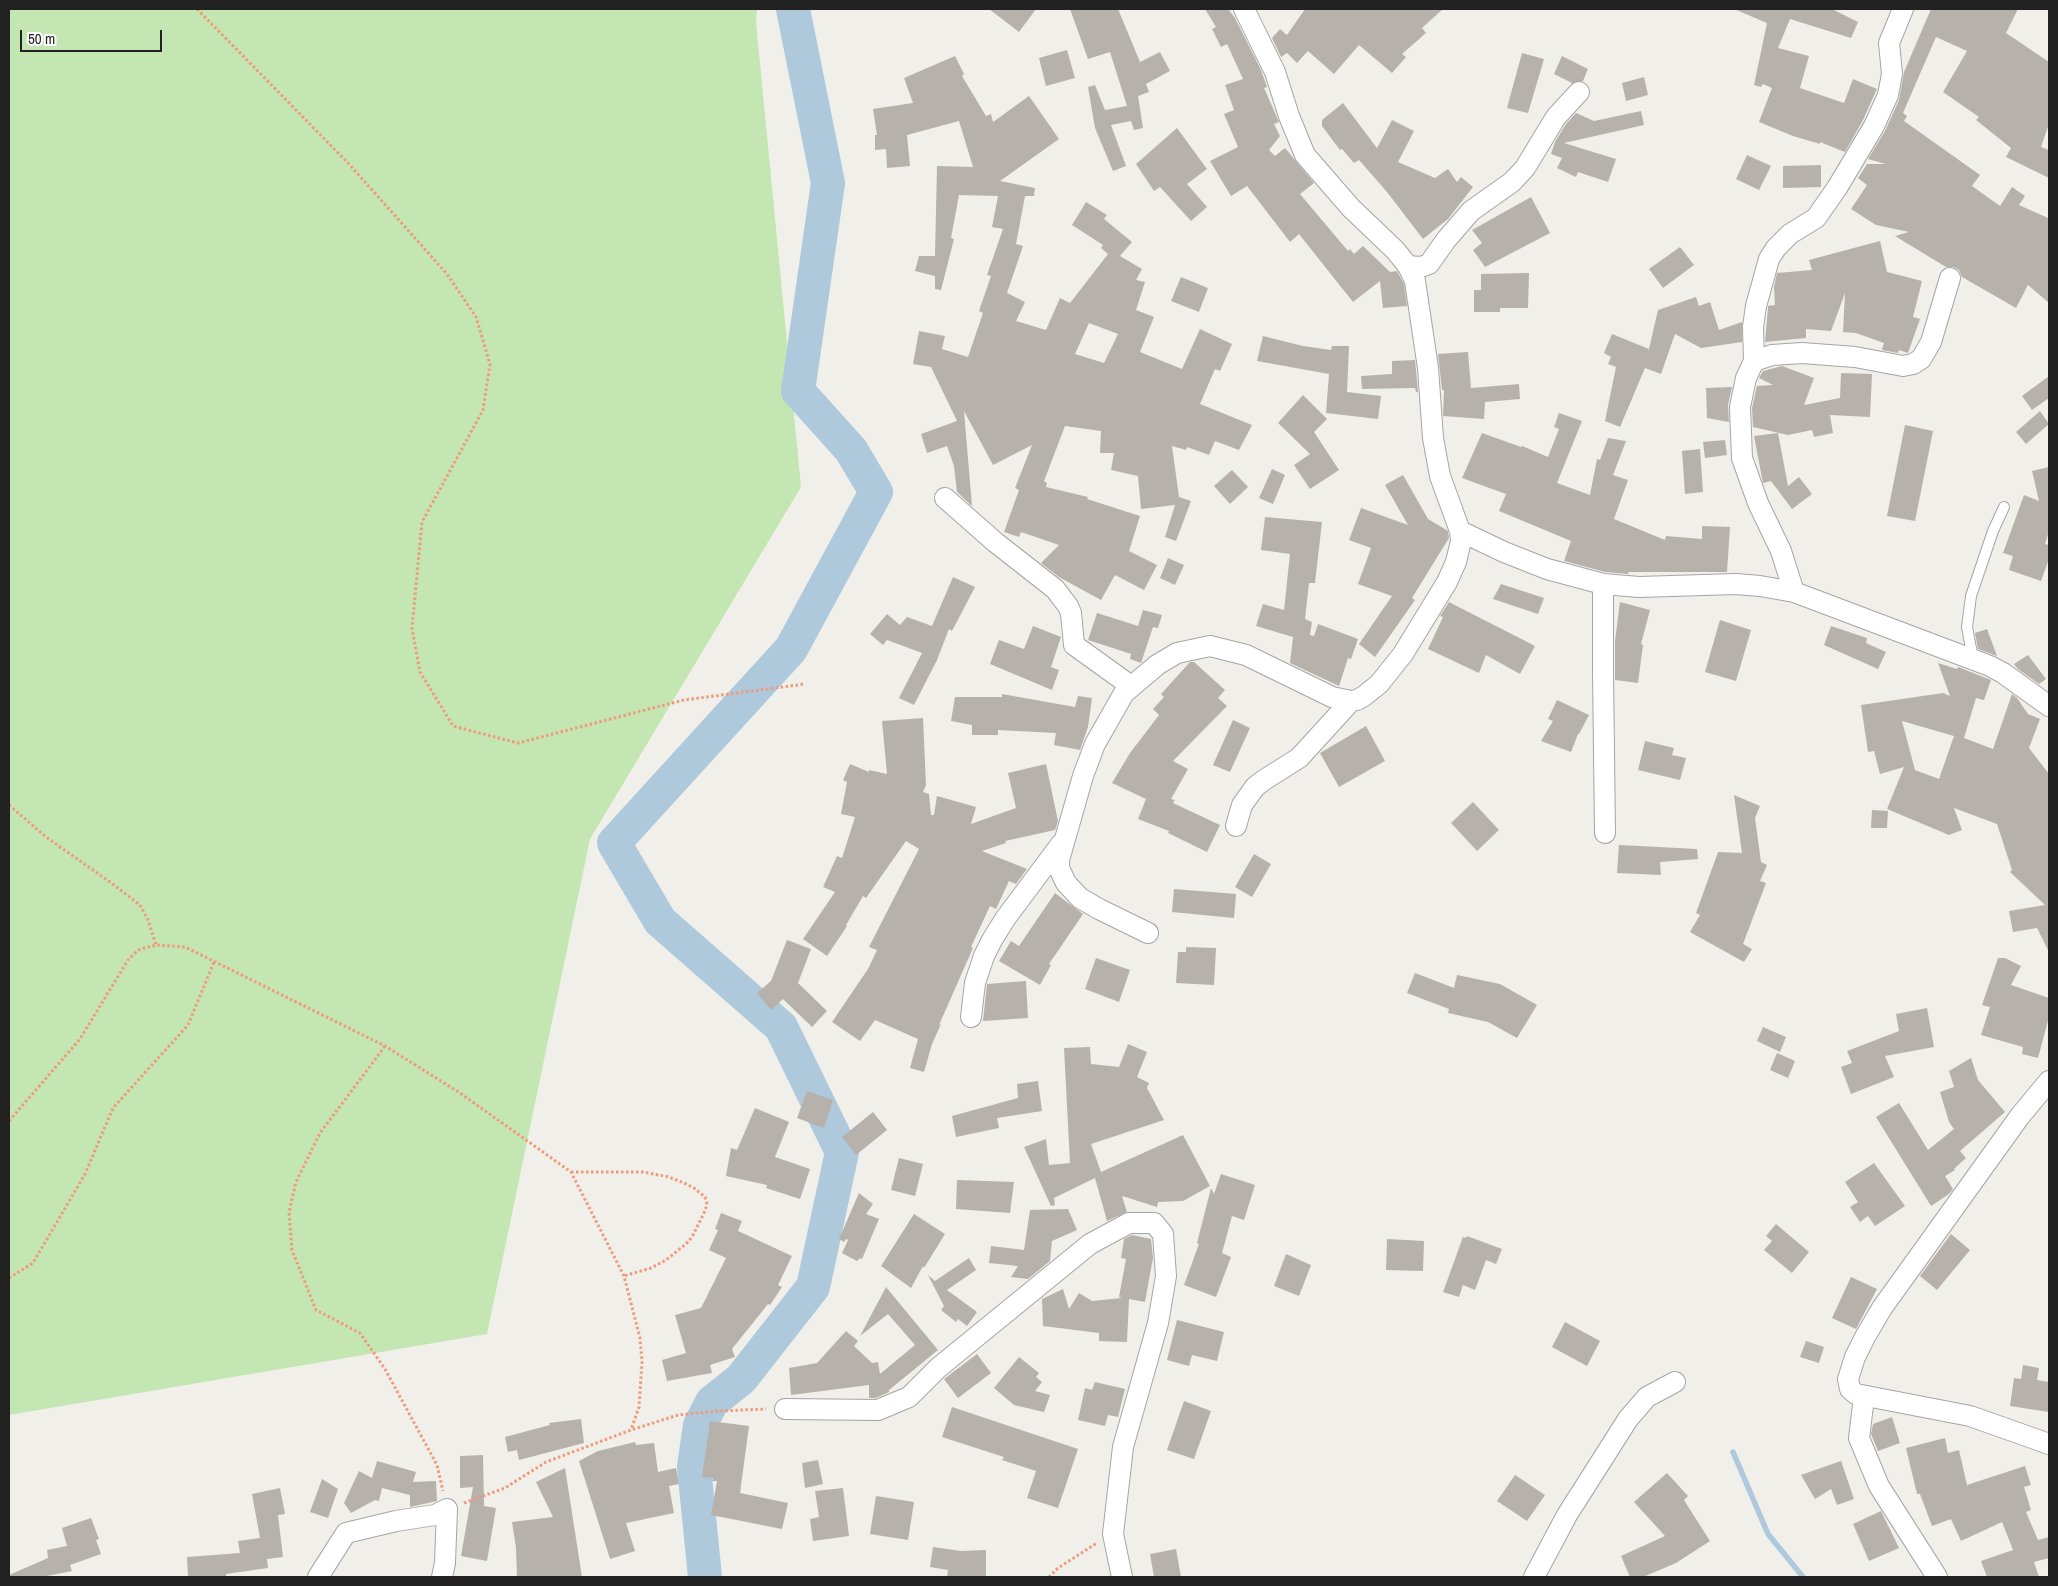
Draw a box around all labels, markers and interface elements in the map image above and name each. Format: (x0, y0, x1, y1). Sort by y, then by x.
scale bar (22, 20, 165, 52)
text: 50 m (28, 28, 55, 49)

